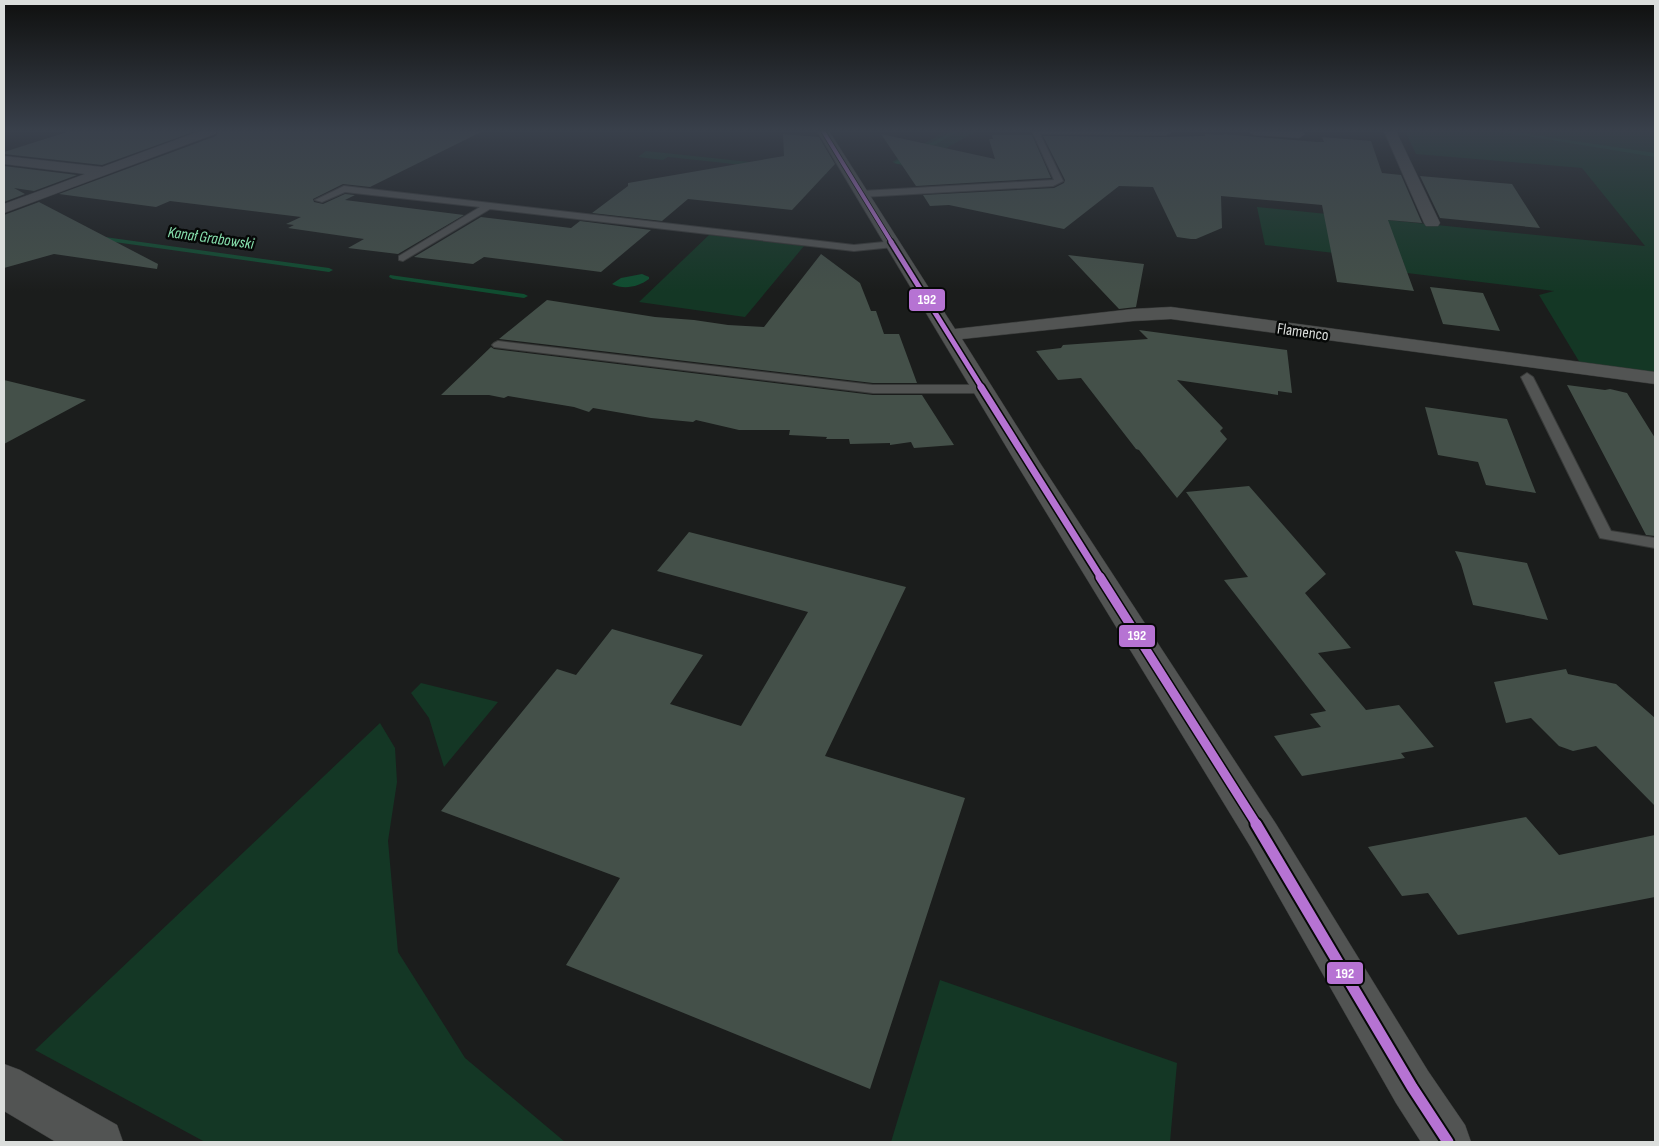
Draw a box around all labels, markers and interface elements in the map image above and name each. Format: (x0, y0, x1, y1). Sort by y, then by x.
water label: Kanał Grabowski (166, 223, 256, 254)
line badge: 192 (908, 288, 946, 312)
text: 192 (918, 291, 936, 308)
street label: Flamenco (1276, 319, 1330, 345)
line badge: 192 (1118, 624, 1156, 648)
text: 192 (1128, 627, 1146, 644)
line badge: 192 (1326, 961, 1364, 985)
text: 192 (1336, 965, 1354, 982)

